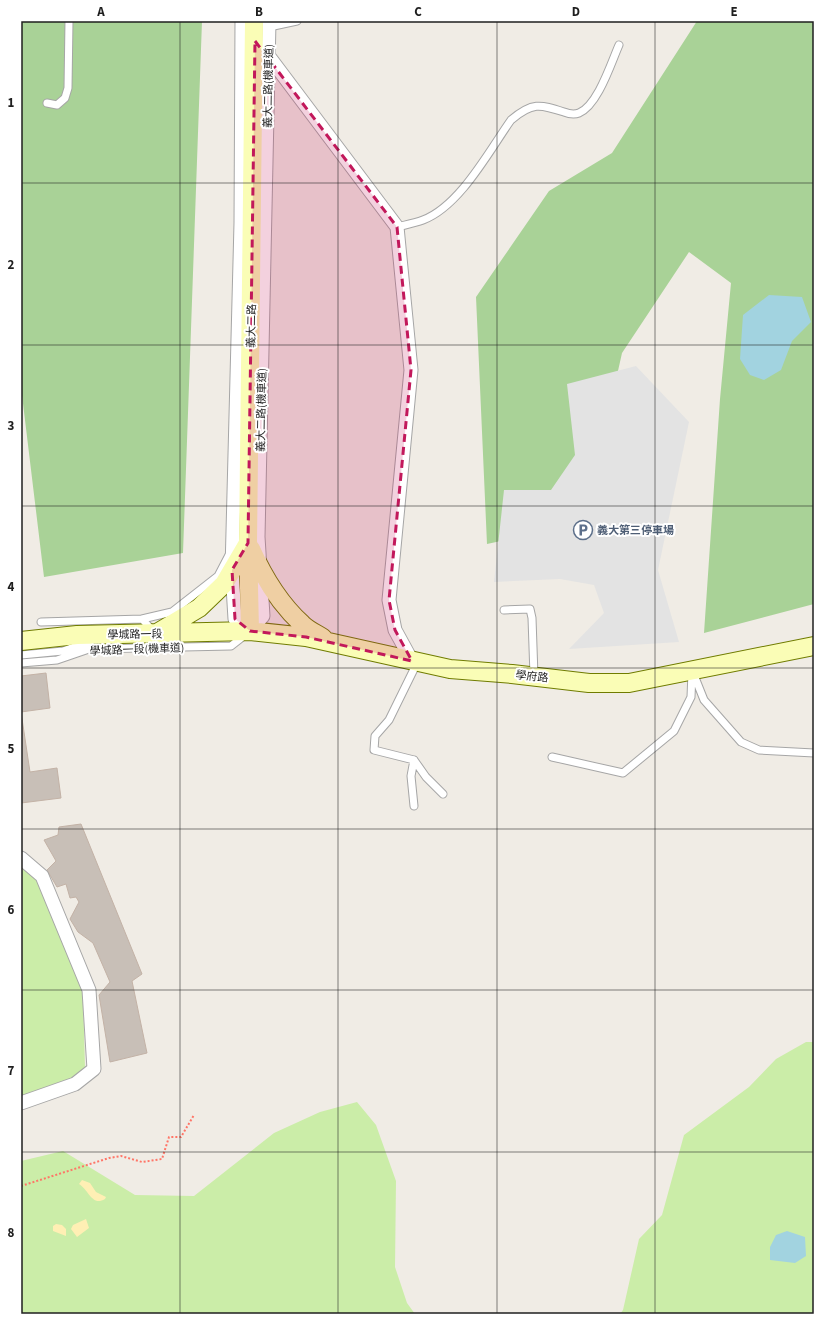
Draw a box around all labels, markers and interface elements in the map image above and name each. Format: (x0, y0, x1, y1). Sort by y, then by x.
text: A (96, 3, 105, 21)
text: B (255, 3, 263, 21)
text: C (414, 3, 422, 21)
text: D (572, 3, 580, 21)
text: E (730, 3, 738, 21)
street label: 義大二路(機車道) (260, 44, 277, 128)
text: 1 (8, 94, 15, 112)
text: 2 (8, 256, 15, 274)
street label: 義大二路 (244, 304, 259, 348)
street label: 義大二路(機車道) (253, 368, 270, 452)
text: 3 (8, 417, 15, 435)
parking icon: 義大第三停車場 (572, 519, 594, 541)
place label: 義大第三停車場 (597, 523, 674, 538)
text: 4 (8, 578, 15, 596)
street label: 學城路一段 (107, 627, 163, 642)
street label: 學城路一段(機車道) (89, 640, 185, 659)
street label: 學府路 (515, 667, 549, 686)
text: 5 (8, 740, 15, 758)
text: 6 (8, 901, 15, 919)
text: 7 (8, 1062, 15, 1080)
text: 8 (8, 1224, 15, 1242)

